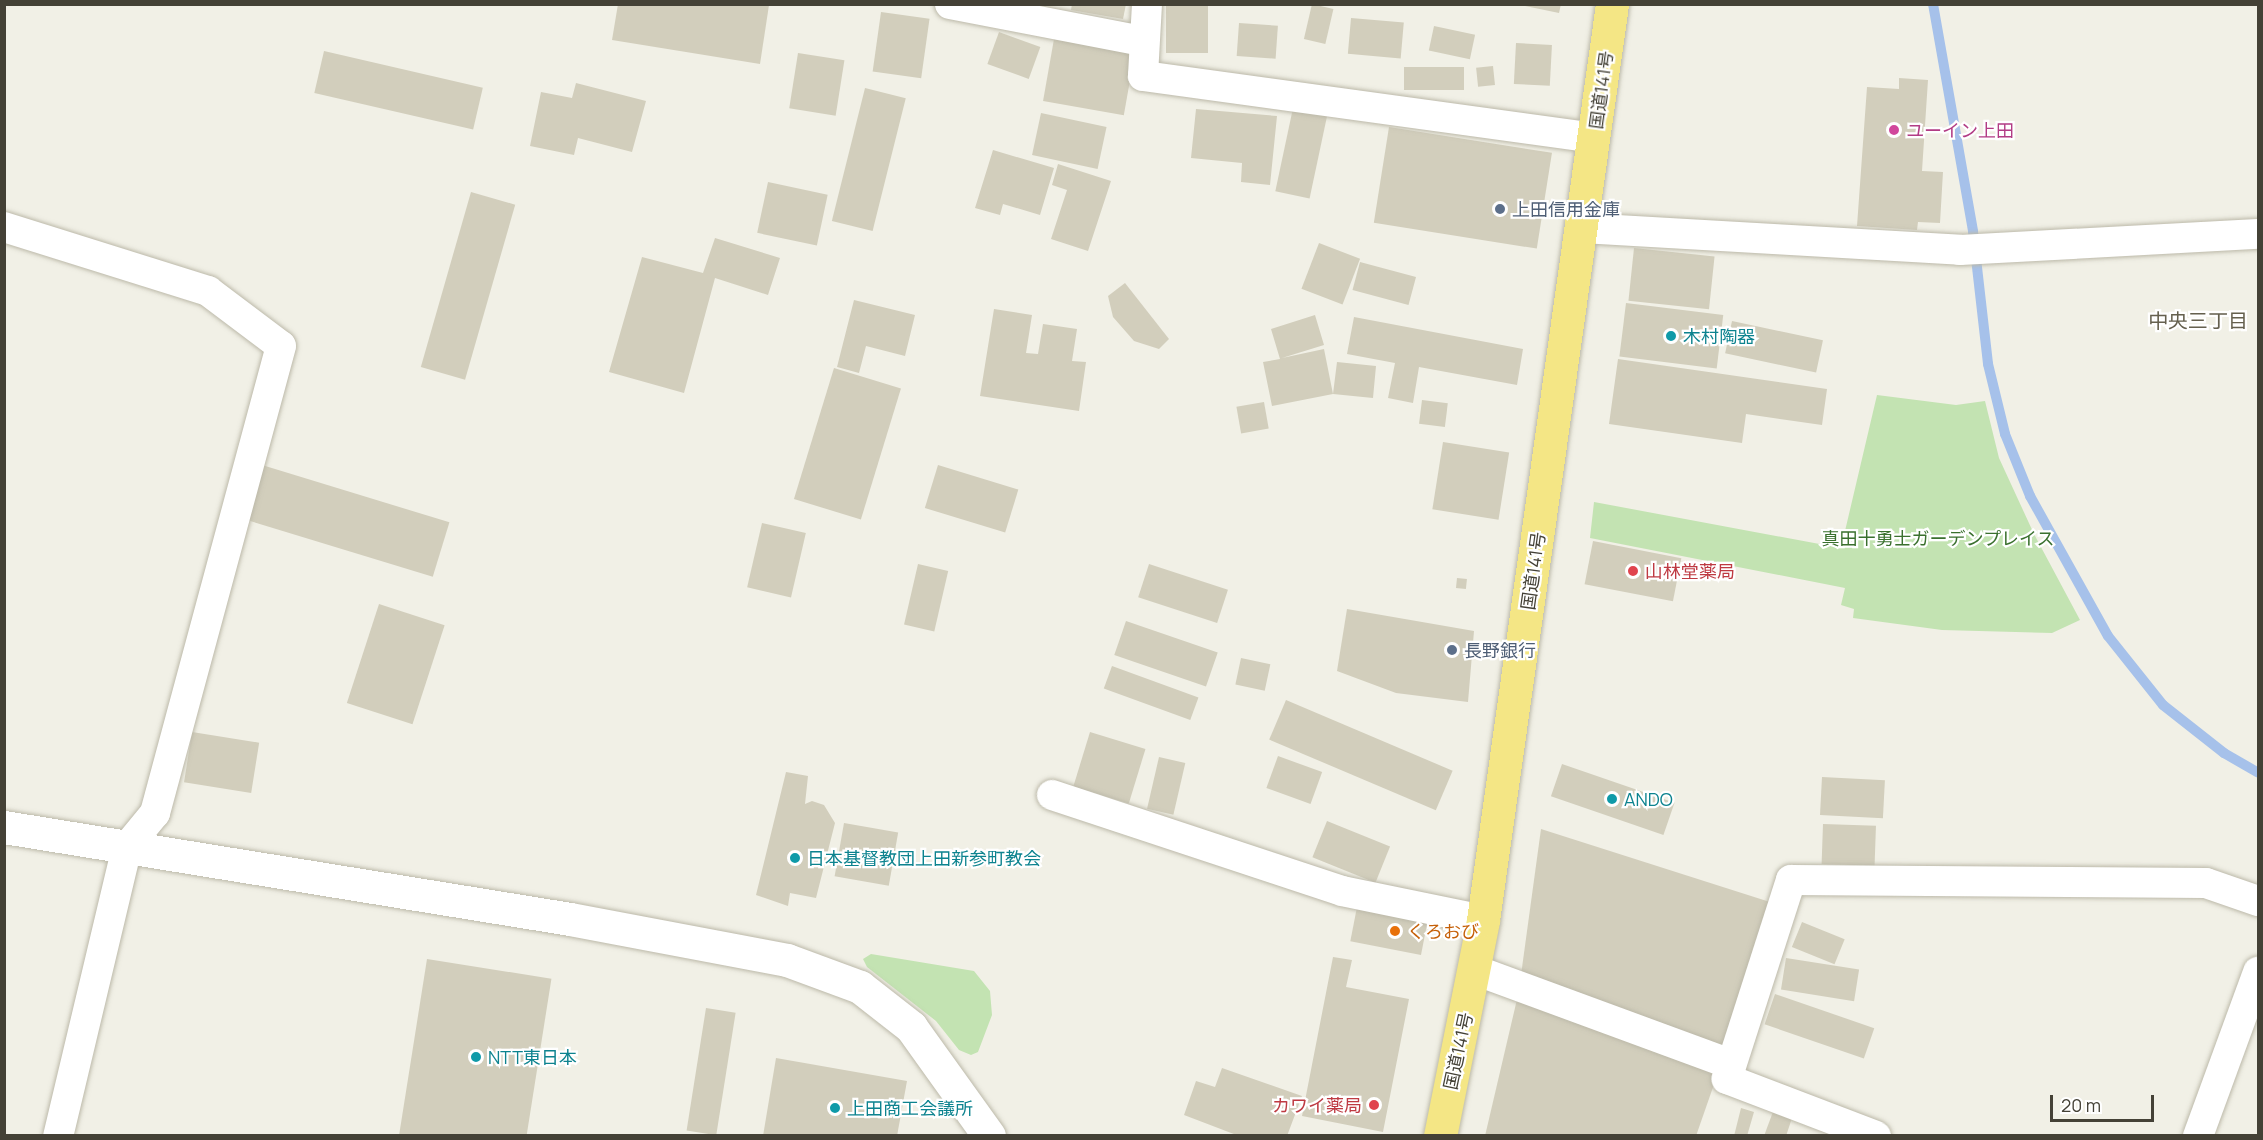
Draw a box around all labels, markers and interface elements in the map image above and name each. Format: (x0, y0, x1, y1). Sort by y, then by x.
street label: 国道141号 (1585, 50, 1617, 130)
place label: ユーイン上田 (1906, 119, 2014, 141)
marker: ユーイン上田 (1887, 123, 1901, 137)
place label: 上田信用金庫 (1512, 198, 1620, 220)
marker: 上田信用金庫 (1493, 202, 1507, 216)
district label: 中央三丁目 (2148, 308, 2248, 332)
place label: 木村陶器 (1683, 325, 1755, 347)
marker: 木村陶器 (1664, 329, 1678, 343)
park label: 真田十勇士ガーデンプレイス (1821, 527, 2055, 549)
street label: 国道141号 (1517, 531, 1549, 611)
place label: 山林堂薬局 (1645, 560, 1735, 582)
marker: 山林堂薬局 (1626, 564, 1640, 578)
place label: 長野銀行 (1464, 639, 1536, 661)
marker: 長野銀行 (1445, 643, 1459, 657)
place label: ANDO (1624, 788, 1673, 810)
marker: ANDO (1605, 792, 1619, 806)
place label: 日本基督教団上田新参町教会 (807, 847, 1041, 869)
marker: 日本基督教団上田新参町教会 (788, 851, 802, 865)
place label: くろおび (1407, 920, 1479, 942)
marker: くろおび (1388, 924, 1402, 938)
street label: 国道141号 (1439, 1010, 1477, 1092)
place label: NTT東日本 (488, 1046, 577, 1068)
marker: NTT東日本 (469, 1050, 483, 1064)
scale bar (2053, 1083, 2156, 1121)
text: 20 m (2061, 1093, 2101, 1117)
place label: カワイ薬局 (1272, 1094, 1362, 1116)
place label: 上田商工会議所 (847, 1097, 973, 1119)
marker: カワイ薬局 (1367, 1098, 1381, 1112)
marker: 上田商工会議所 (828, 1101, 842, 1115)

